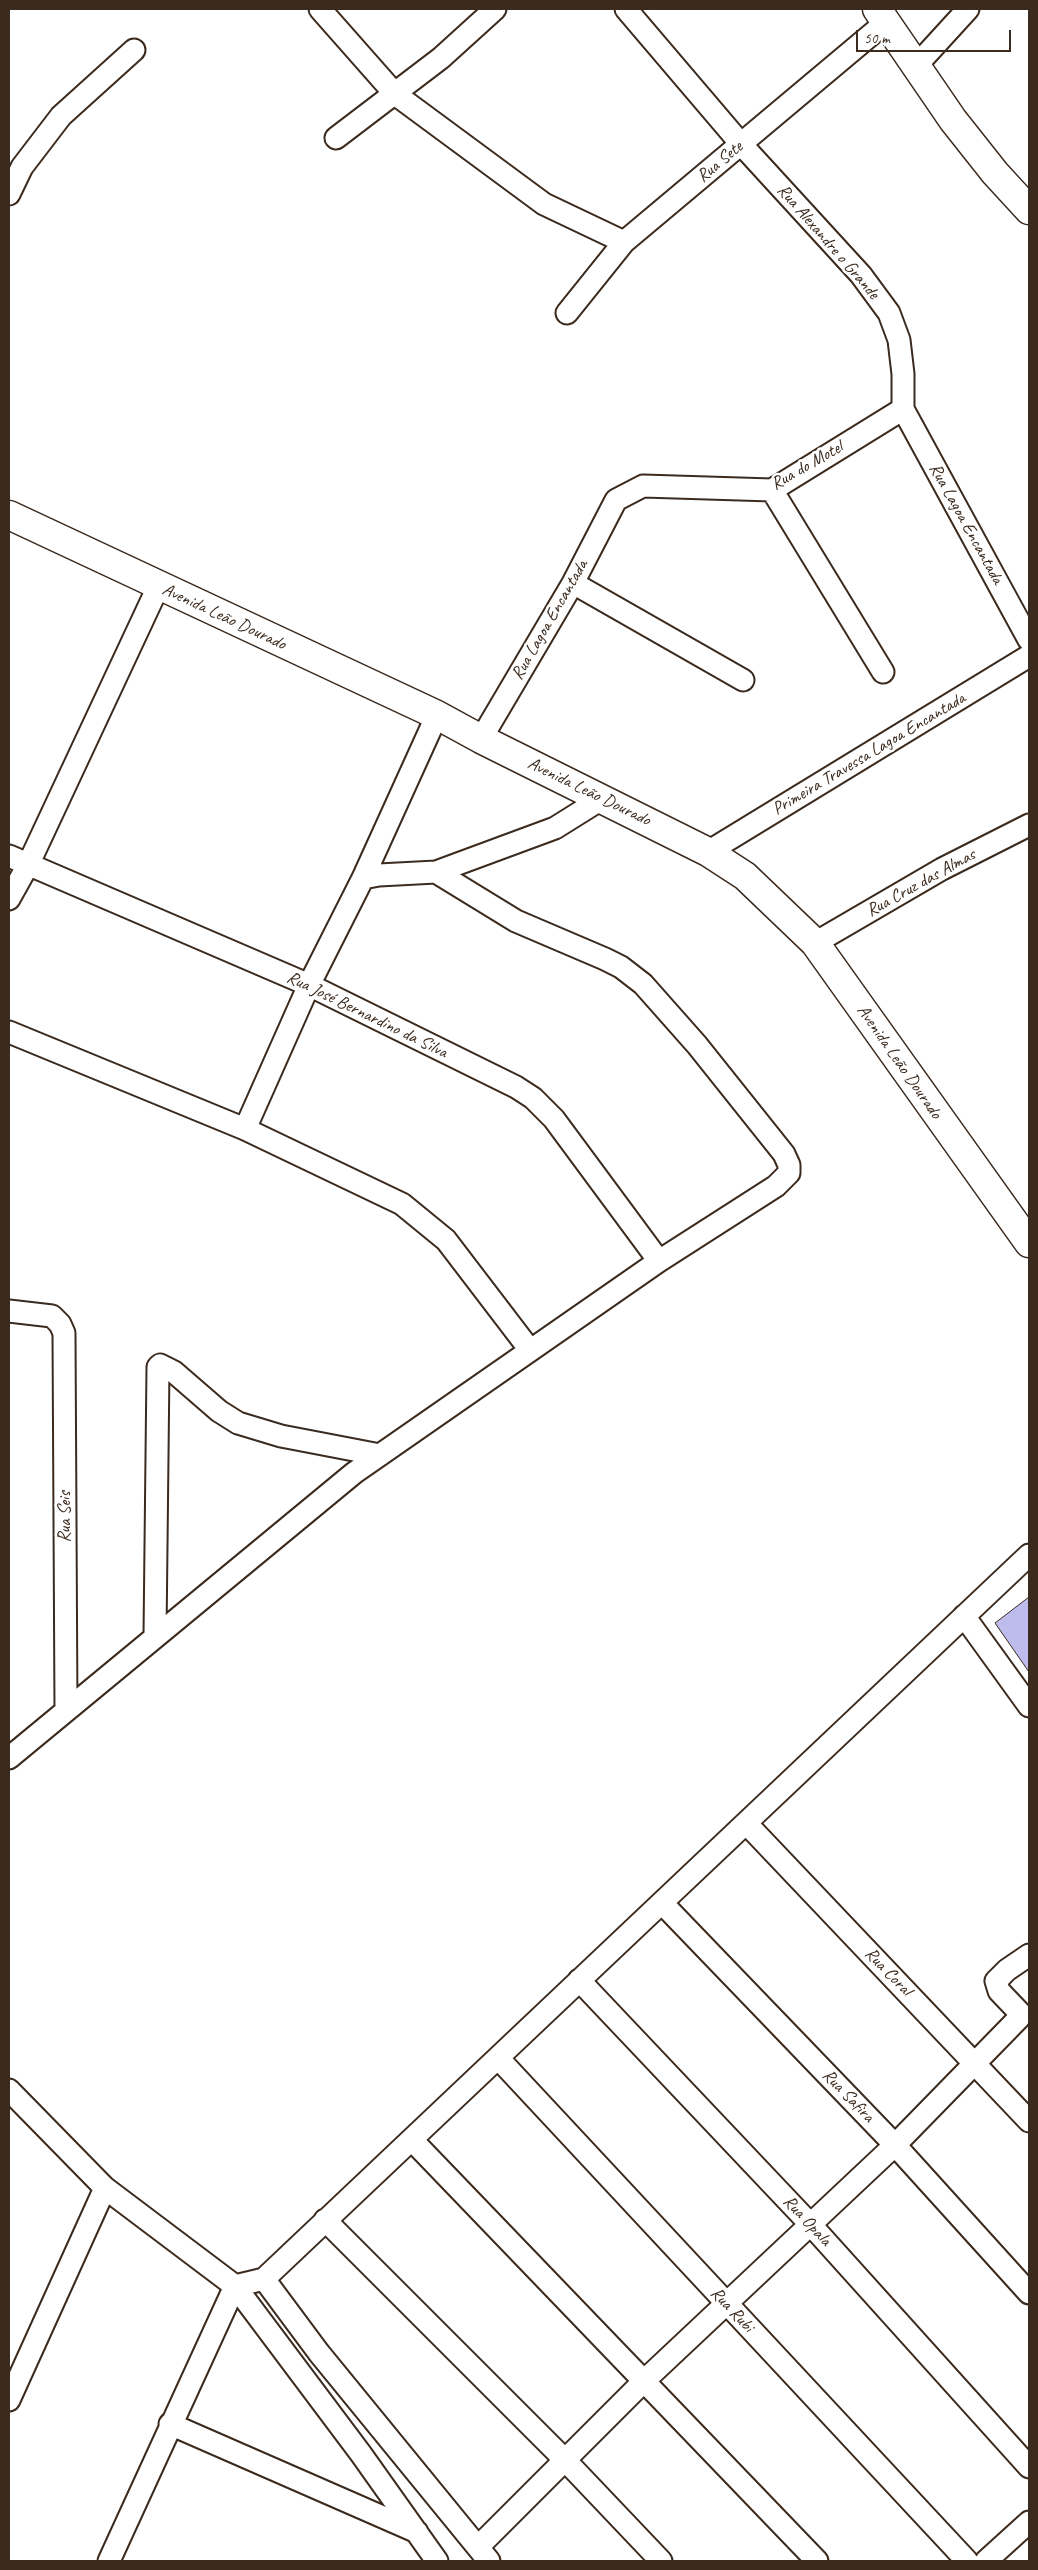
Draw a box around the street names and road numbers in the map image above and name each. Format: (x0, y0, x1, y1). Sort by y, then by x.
street label: Rua Sete (693, 137, 747, 187)
street label: Rua Alexandre o Grande (772, 180, 884, 304)
street label: Rua do Motel (767, 437, 847, 495)
street label: Rua Lagoa Encantada (924, 460, 1008, 588)
street label: Rua Lagoa Encantada (507, 556, 593, 684)
street label: Avenida Leão Dourado (159, 579, 289, 655)
street label: Primeira Travessa Lagoa Encantada (768, 688, 970, 820)
street label: Avenida Leão Dourado (524, 753, 654, 831)
street label: Rua Cruz das Almas (863, 844, 979, 922)
street label: Rua José Bernardino da Silva (283, 967, 451, 1063)
street label: Avenida Leão Dourado (852, 1001, 946, 1123)
street label: Rua Seis (54, 1491, 76, 1543)
street label: Rua Coral (860, 1943, 916, 2001)
street label: Rua Safira (817, 2065, 879, 2127)
street label: Rua Opala (778, 2191, 836, 2251)
street label: Rua Rubi (706, 2283, 758, 2337)

